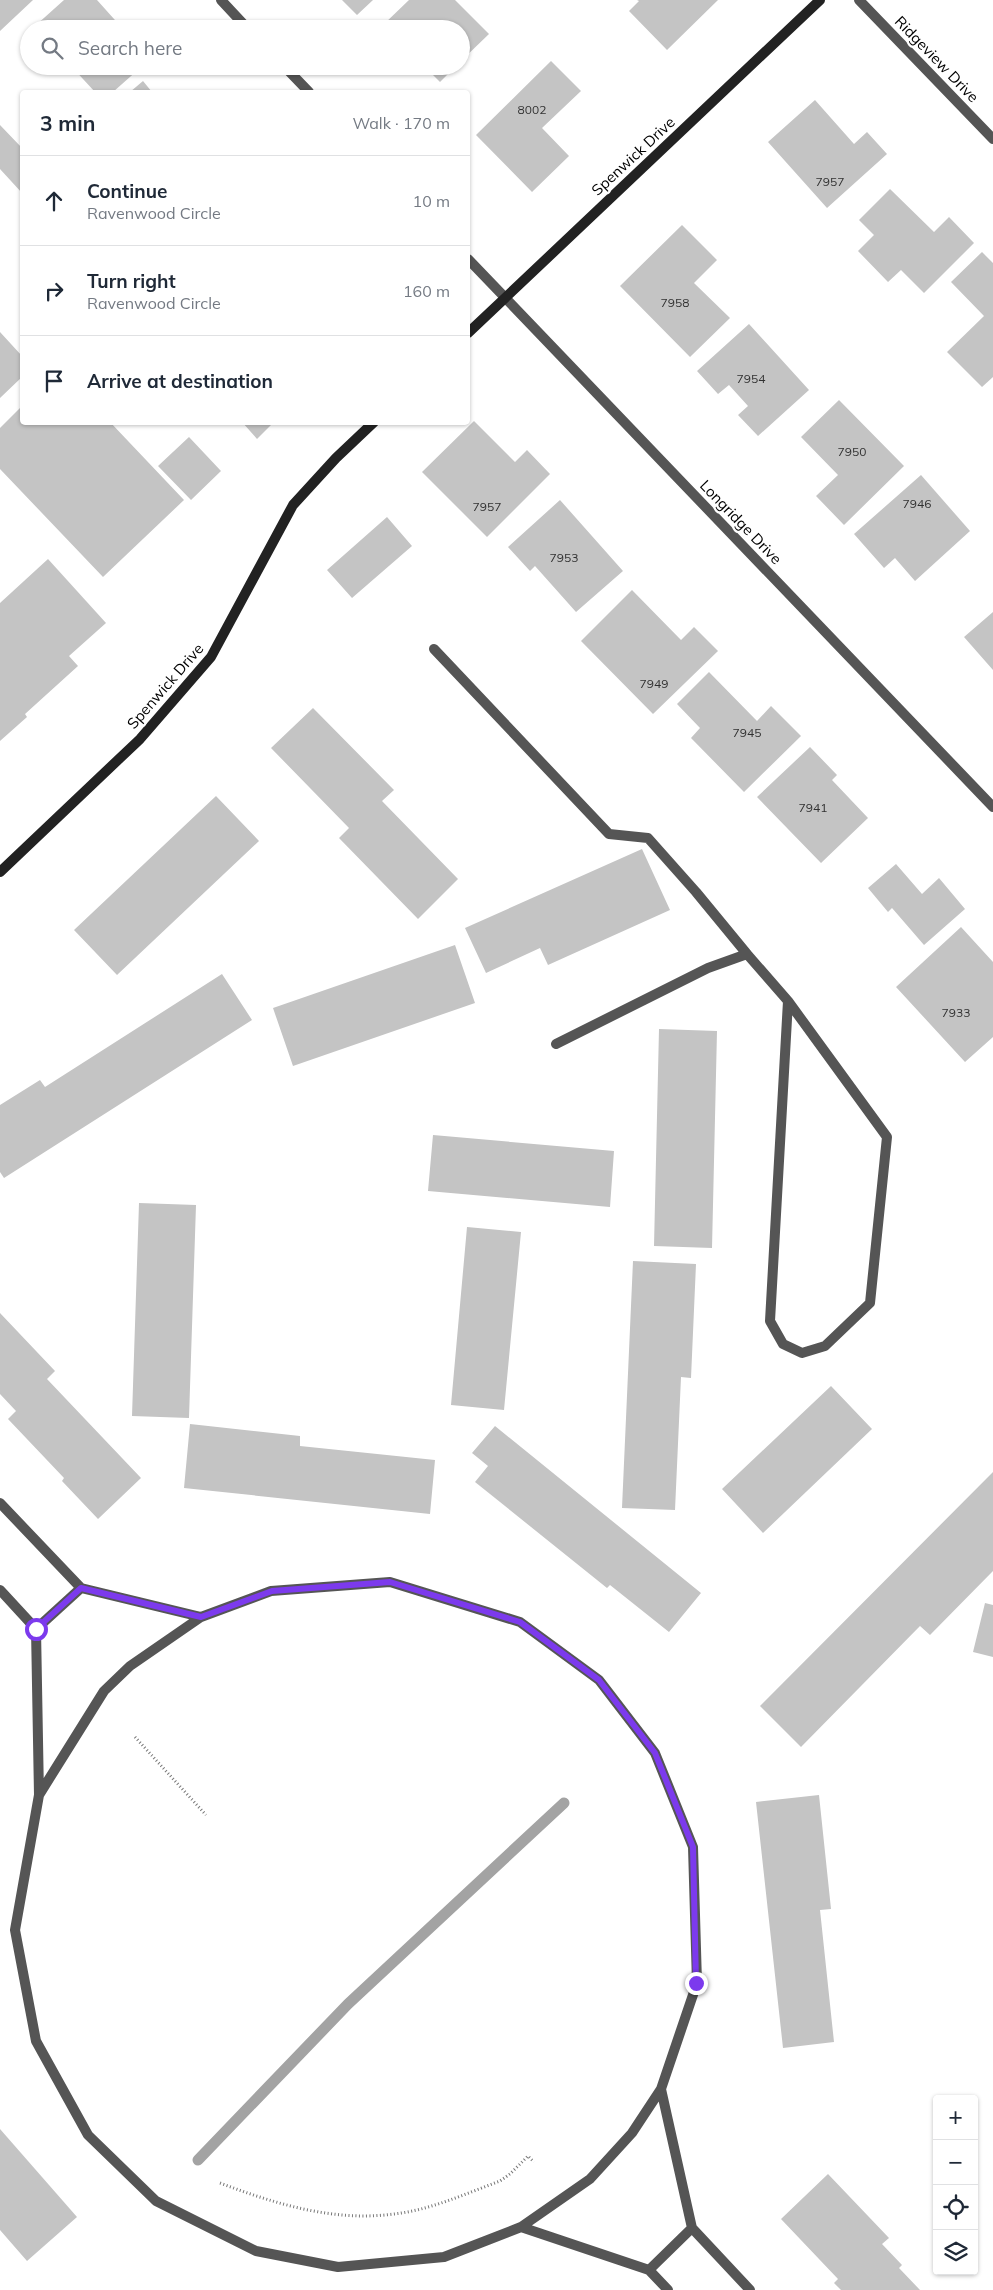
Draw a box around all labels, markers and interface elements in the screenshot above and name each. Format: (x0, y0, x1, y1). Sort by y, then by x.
street label: Ridgeview Drive (891, 12, 983, 106)
search box (20, 20, 470, 75)
icon: search (38, 34, 66, 62)
text: Search here (78, 36, 182, 60)
house number: 8002 (518, 102, 546, 117)
text: 3 min (40, 110, 95, 136)
text: Walk · 170 m (352, 113, 450, 133)
street label: Spenwick Drive (587, 113, 679, 199)
house number: 7957 (816, 174, 844, 189)
text: Continue (87, 179, 167, 203)
icon: ahead (40, 187, 68, 215)
text: 10 m (413, 191, 450, 211)
text: Ravenwood Circle (87, 203, 221, 223)
text: Turn right (87, 269, 176, 293)
icon: right (40, 277, 68, 305)
text: 160 m (403, 281, 450, 301)
text: Ravenwood Circle (87, 293, 221, 313)
house number: 7958 (661, 295, 689, 310)
icon: arrive (40, 367, 68, 395)
text: Arrive at destination (87, 369, 273, 393)
house number: 7954 (737, 371, 765, 386)
house number: 7950 (838, 444, 866, 459)
street label: Longridge Drive (696, 476, 786, 568)
house number: 7946 (903, 496, 931, 511)
house number: 7957 (473, 499, 501, 514)
house number: 7953 (550, 550, 578, 565)
street label: Spenwick Drive (123, 639, 207, 733)
house number: 7949 (640, 676, 668, 691)
house number: 7945 (733, 725, 761, 740)
house number: 7941 (799, 800, 827, 815)
house number: 7933 (942, 1005, 970, 1020)
route start (25, 1618, 48, 1641)
route end (685, 1972, 708, 1995)
map controls (933, 2095, 978, 2275)
button: + (933, 2095, 978, 2140)
button: − (933, 2140, 978, 2185)
button: locate (933, 2185, 978, 2230)
button: layers (933, 2230, 978, 2275)

